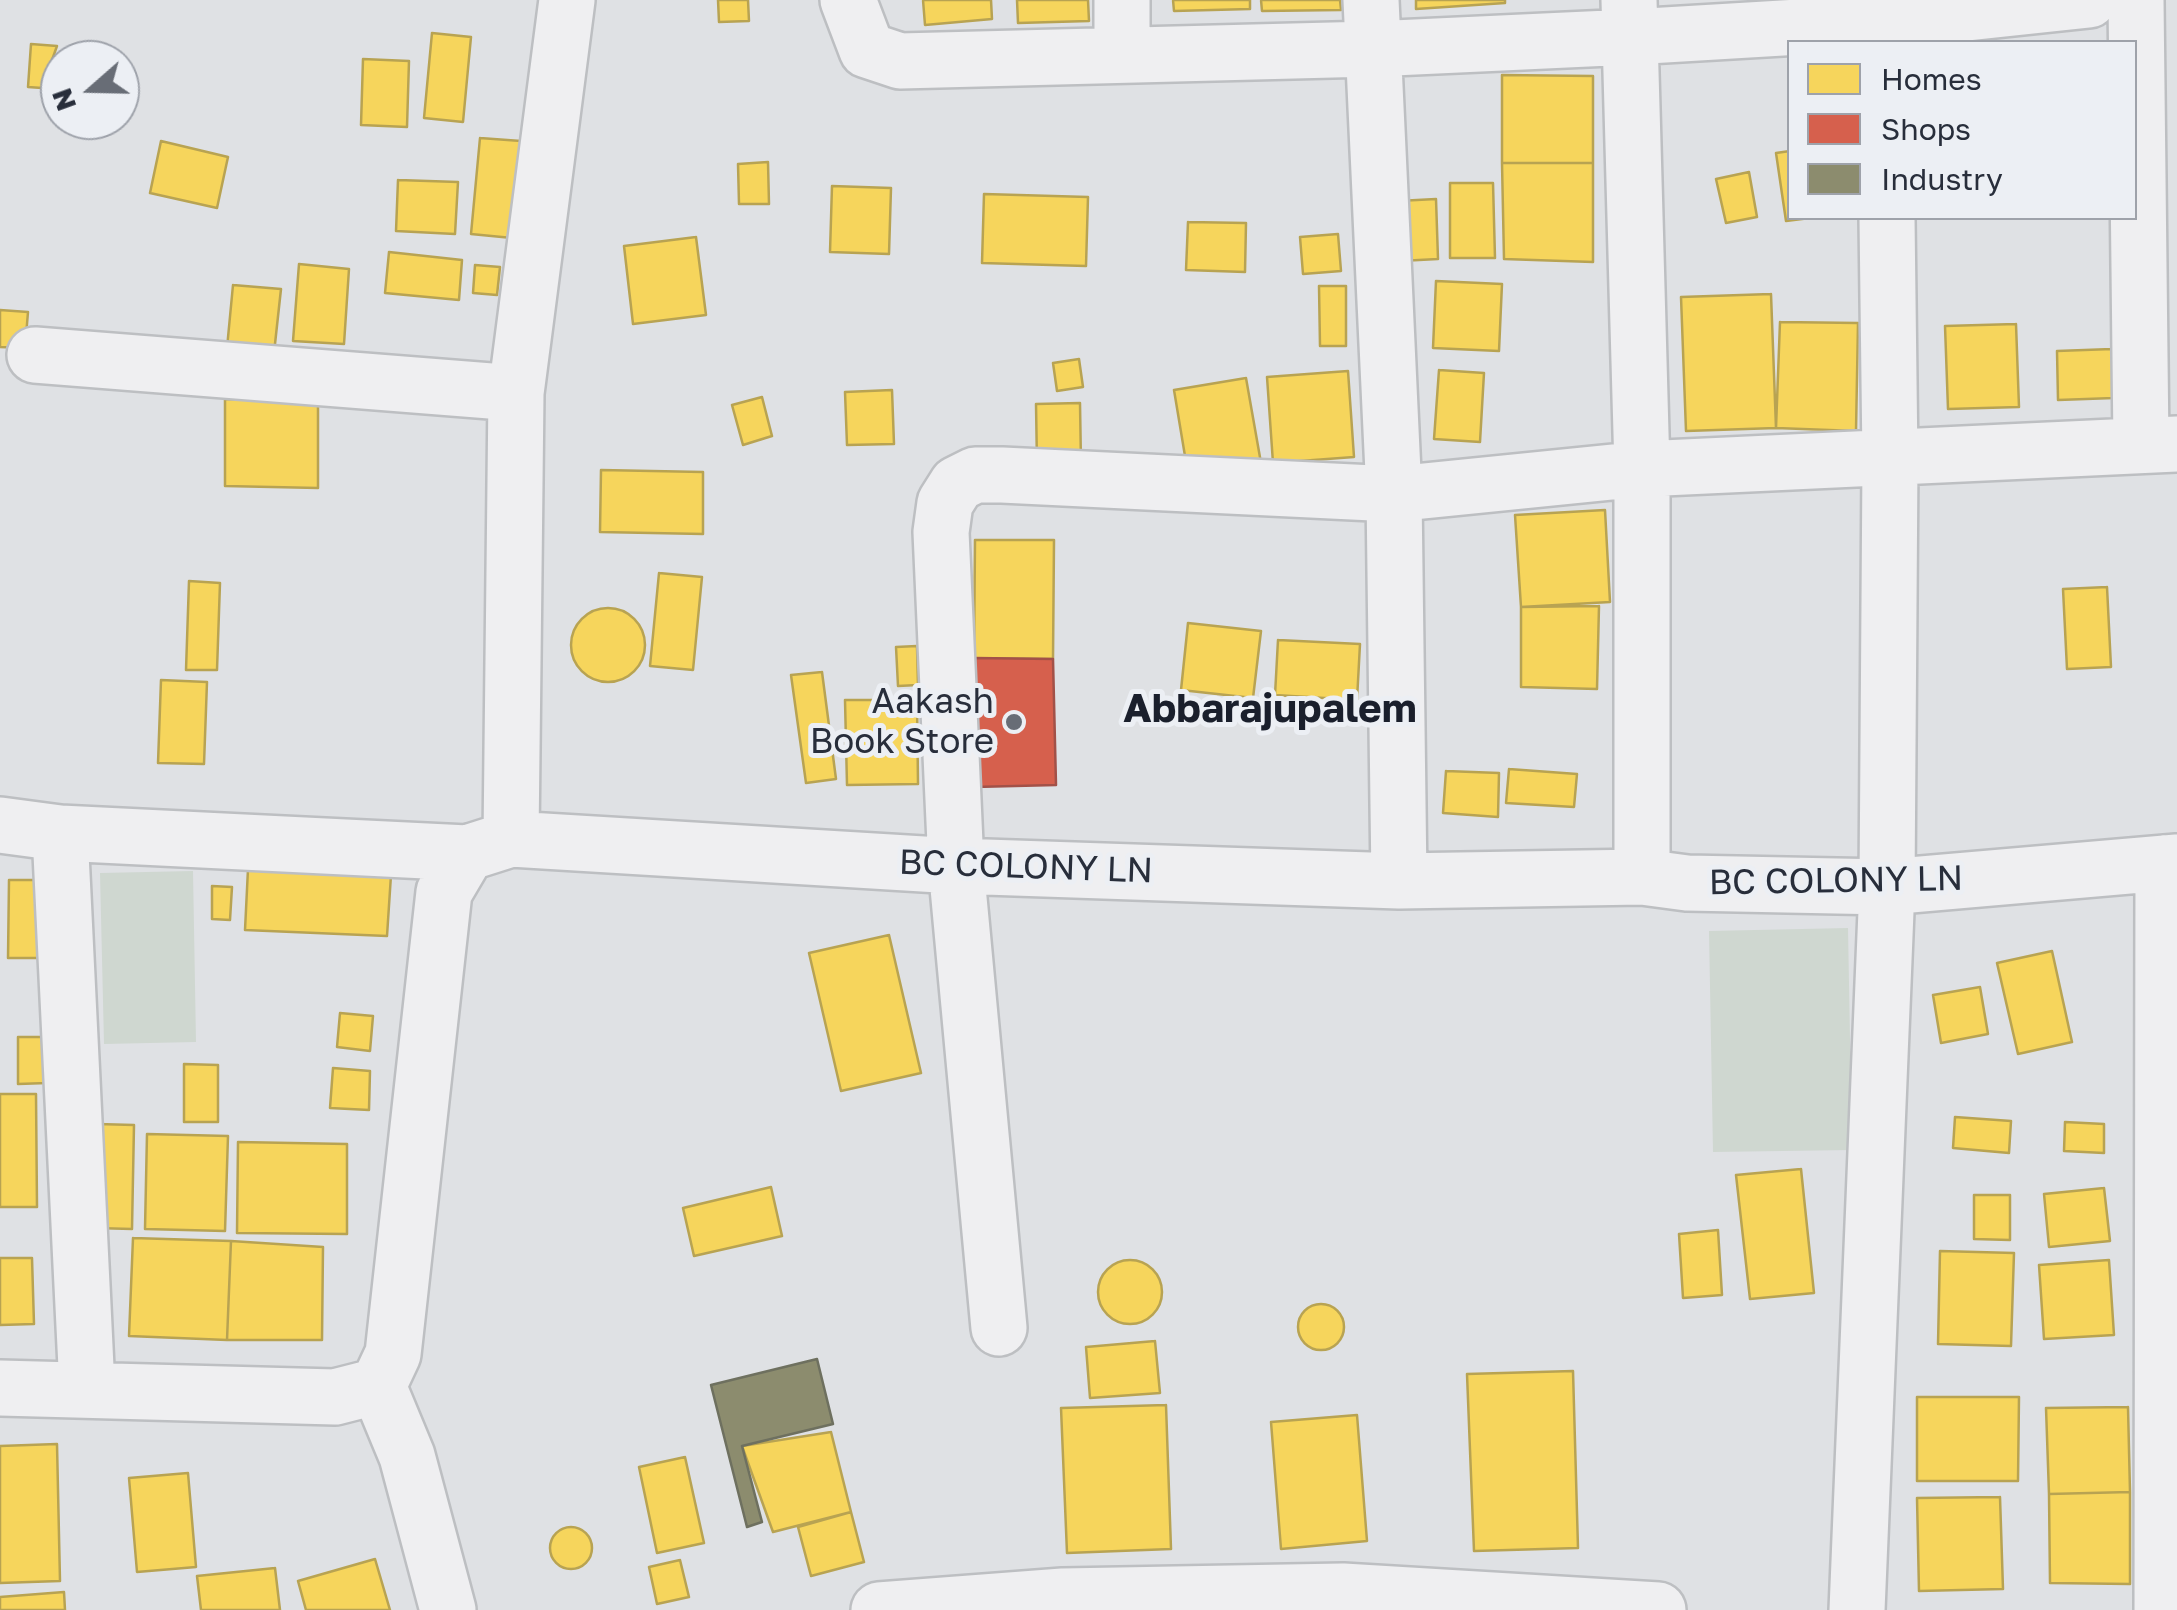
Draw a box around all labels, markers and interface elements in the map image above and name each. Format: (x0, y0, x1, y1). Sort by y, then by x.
north arrow (40, 40, 140, 140)
legend (1787, 40, 2137, 220)
text: Homes (1881, 61, 1982, 97)
text: N (44, 84, 82, 115)
text: Shops (1881, 111, 1971, 147)
text: Industry (1881, 161, 2003, 197)
place label: Aakash Book Store (810, 681, 994, 763)
district label: Abbarajupalem (1123, 685, 1417, 733)
marker: Aakash Book Store (1003, 711, 1025, 733)
street label: BC COLONY LN (898, 842, 1154, 892)
street label: BC COLONY LN (1709, 858, 1963, 904)

